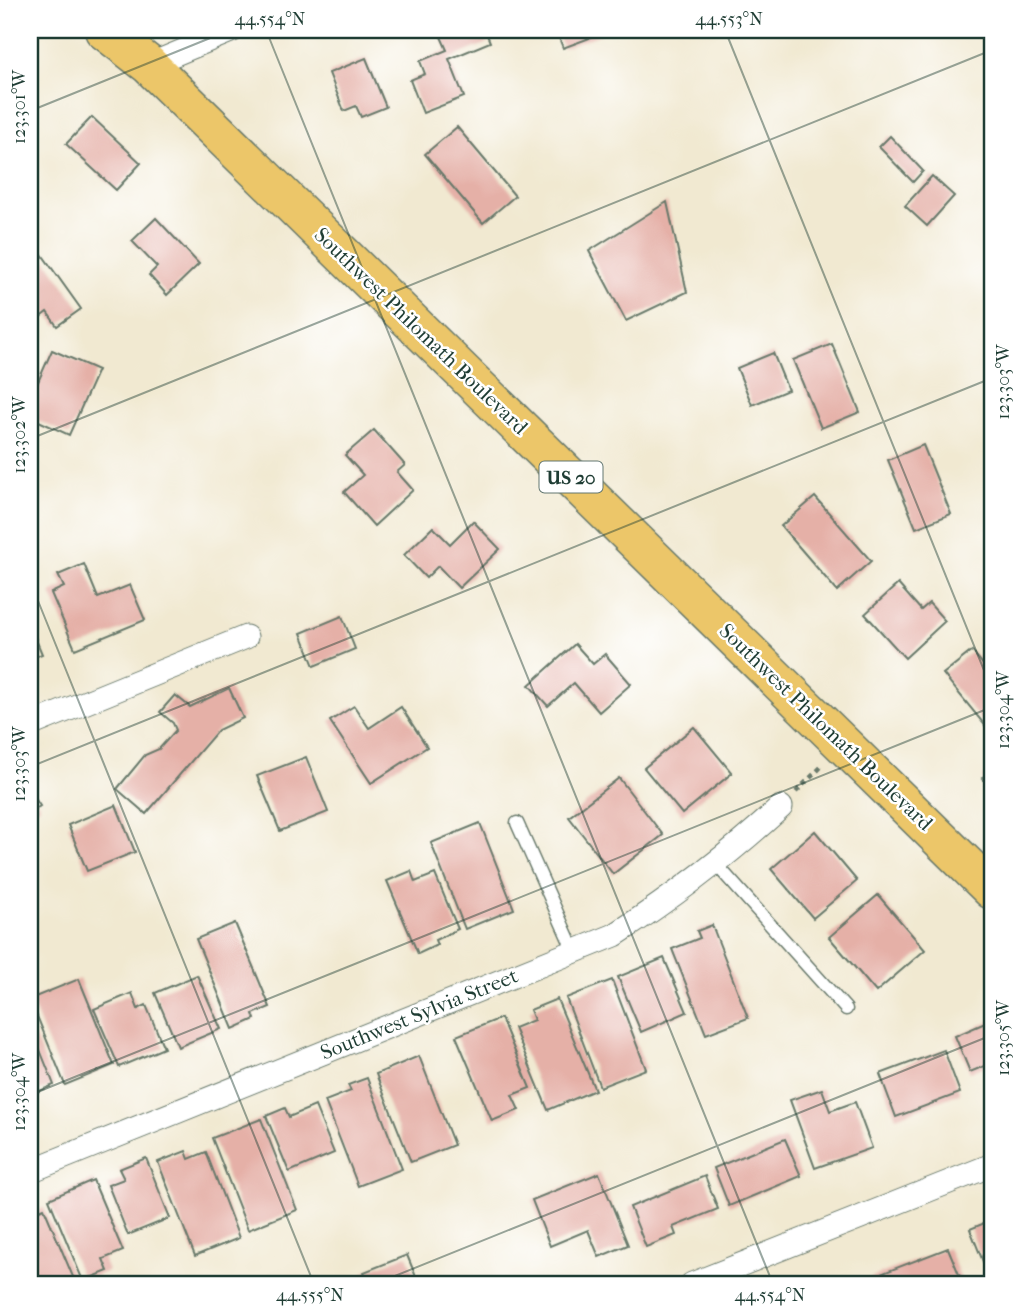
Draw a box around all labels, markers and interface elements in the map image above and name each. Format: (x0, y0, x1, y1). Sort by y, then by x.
text: 44.554°N (235, 9, 306, 30)
text: 44.553°N (695, 9, 763, 30)
text: 123.301°W (9, 68, 30, 144)
street label: Southwest Philomath Boulevard (309, 223, 533, 440)
text: 123.303°W (993, 343, 1014, 420)
text: 123.302°W (9, 395, 30, 474)
road number: US 20 (540, 462, 602, 492)
street label: Southwest Philomath Boulevard (714, 619, 938, 836)
text: 123.304°W (993, 669, 1014, 749)
text: 123.303°W (9, 725, 30, 802)
street label: Southwest Sylvia Street (317, 963, 522, 1065)
text: 123.305°W (993, 999, 1014, 1076)
text: 123.304°W (9, 1051, 30, 1131)
text: 44.555°N (276, 1285, 344, 1306)
text: 44.554°N (735, 1285, 806, 1306)

